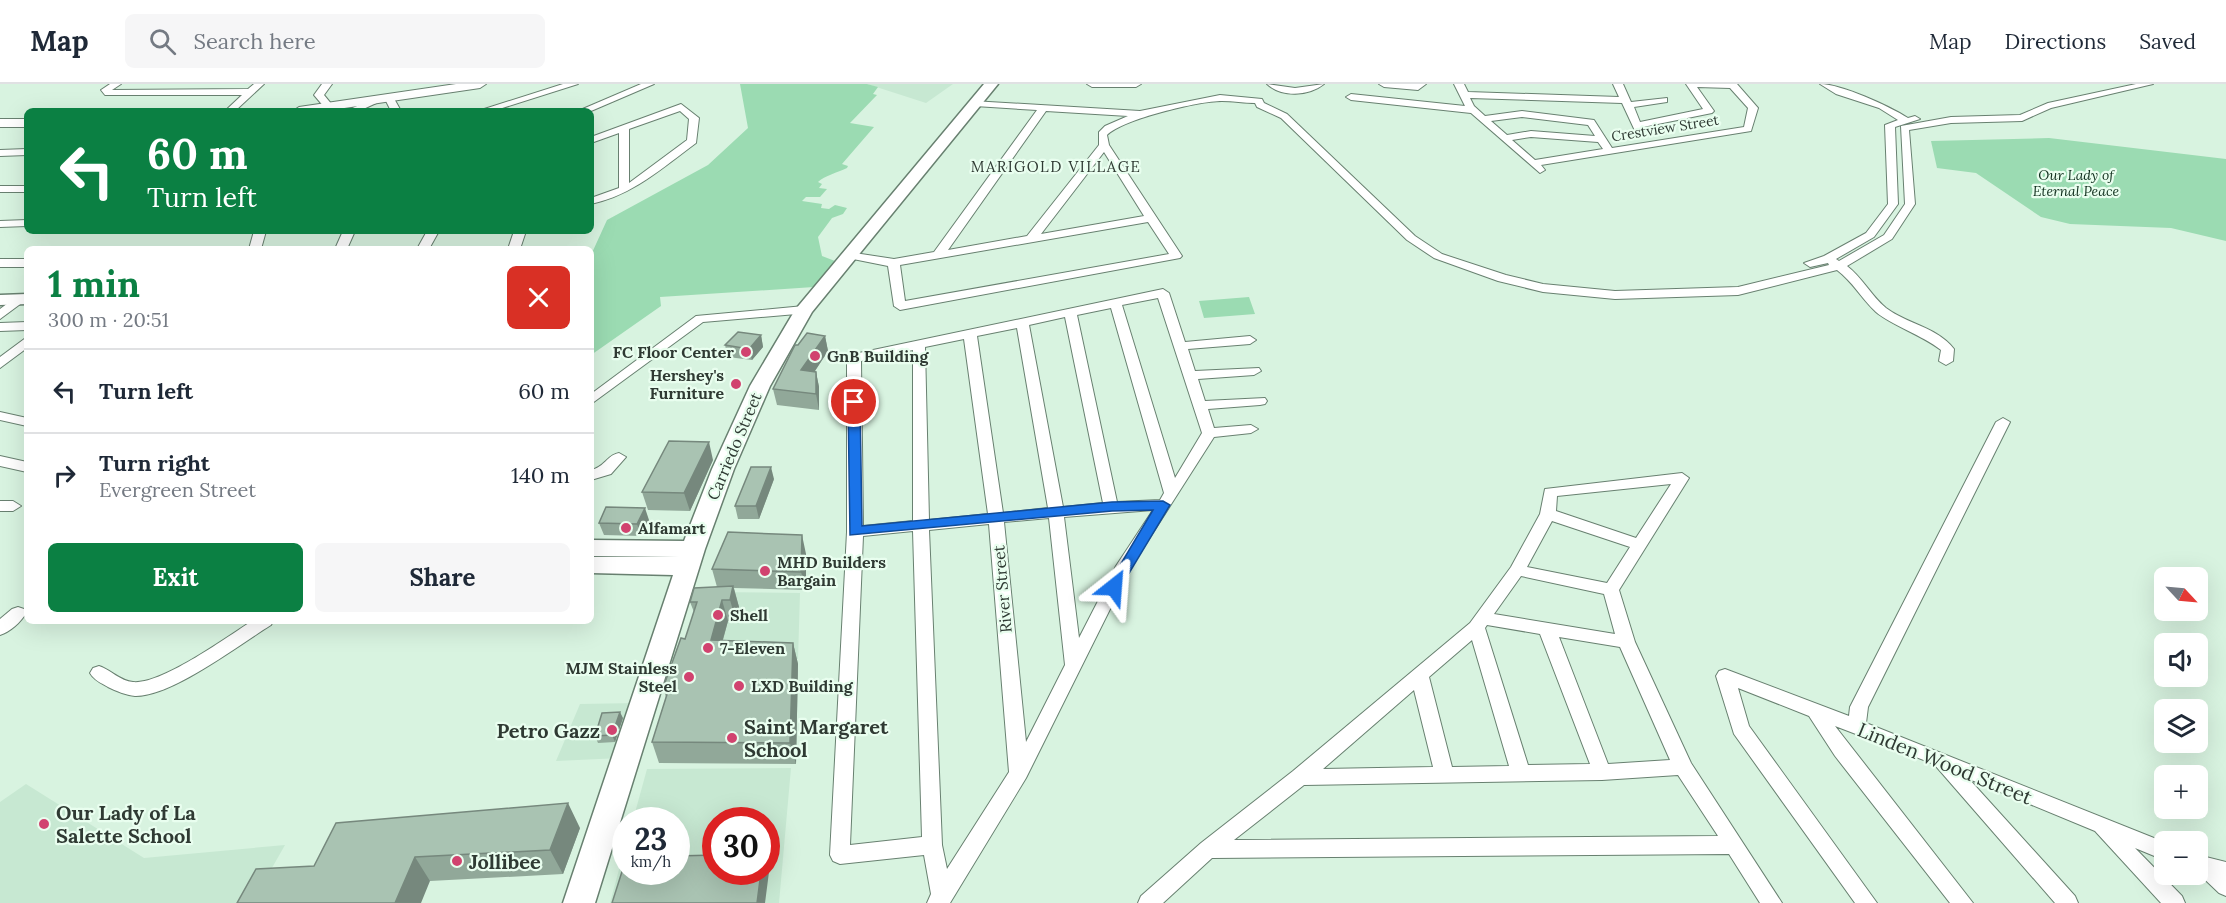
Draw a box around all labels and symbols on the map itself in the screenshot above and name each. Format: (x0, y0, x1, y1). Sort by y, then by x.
street label: Crestview Street (1610, 111, 1721, 145)
district label: MARIGOLD VILLAGE (971, 157, 1141, 176)
park label: Our Lady of Eternal Peace (2033, 166, 2120, 200)
place label: FC Floor Center (613, 342, 734, 362)
marker: FC Floor Center (739, 345, 753, 359)
place label: GnB Building (827, 346, 929, 366)
marker: GnB Building (808, 349, 822, 363)
place label: Hershey's Furniture (649, 365, 724, 403)
pin (828, 376, 879, 427)
marker: Hershey's Furniture (729, 377, 743, 391)
street label: Carriedo Street (702, 388, 766, 503)
place label: Alfamart (638, 518, 706, 538)
marker: Alfamart (619, 521, 633, 535)
street label: River Street (988, 544, 1016, 634)
place label: MHD Builders Bargain (777, 552, 886, 590)
position arrow (1082, 555, 1146, 619)
marker: MHD Builders Bargain (758, 564, 772, 578)
north arrow (2154, 567, 2208, 621)
place label: Shell (730, 605, 768, 625)
marker: Shell (711, 608, 725, 622)
place label: 7-Eleven (720, 638, 785, 658)
marker: 7-Eleven (701, 641, 715, 655)
place label: MJM Stainless Steel (565, 658, 677, 696)
marker: MJM Stainless Steel (682, 670, 696, 684)
place label: LXD Building (751, 676, 854, 696)
marker: LXD Building (732, 679, 746, 693)
place label: Saint Margaret School (744, 714, 889, 762)
street label: Linden Wood Street (1854, 717, 2036, 810)
place label: Petro Gazz (496, 718, 600, 743)
marker: Petro Gazz (605, 723, 619, 737)
marker: Saint Margaret School (725, 731, 739, 745)
place label: Our Lady of La Salette School (56, 800, 196, 848)
speed limit sign: 30 (702, 807, 780, 885)
marker: Our Lady of La Salette School (37, 817, 51, 831)
place label: Jollibee (469, 849, 541, 874)
marker: Jollibee (450, 854, 464, 868)

